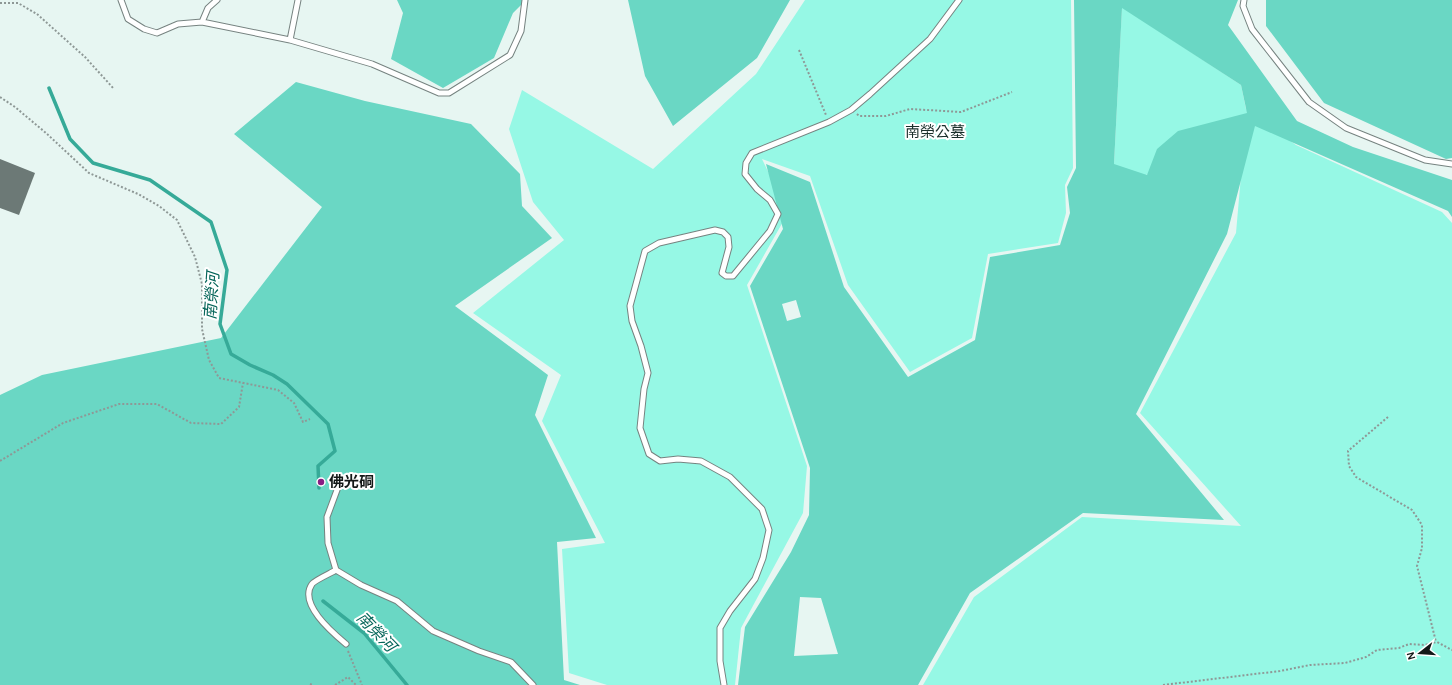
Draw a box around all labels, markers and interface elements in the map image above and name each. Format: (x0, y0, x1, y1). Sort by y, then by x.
park label: 南榮公墓 (905, 124, 965, 140)
water label: 南榮河 (201, 268, 222, 321)
place label: 佛光硐 (329, 473, 374, 490)
marker: 佛光硐 (316, 477, 326, 487)
water label: 南榮河 (354, 608, 401, 657)
north arrow (1400, 633, 1440, 673)
text: N (1405, 651, 1417, 661)

